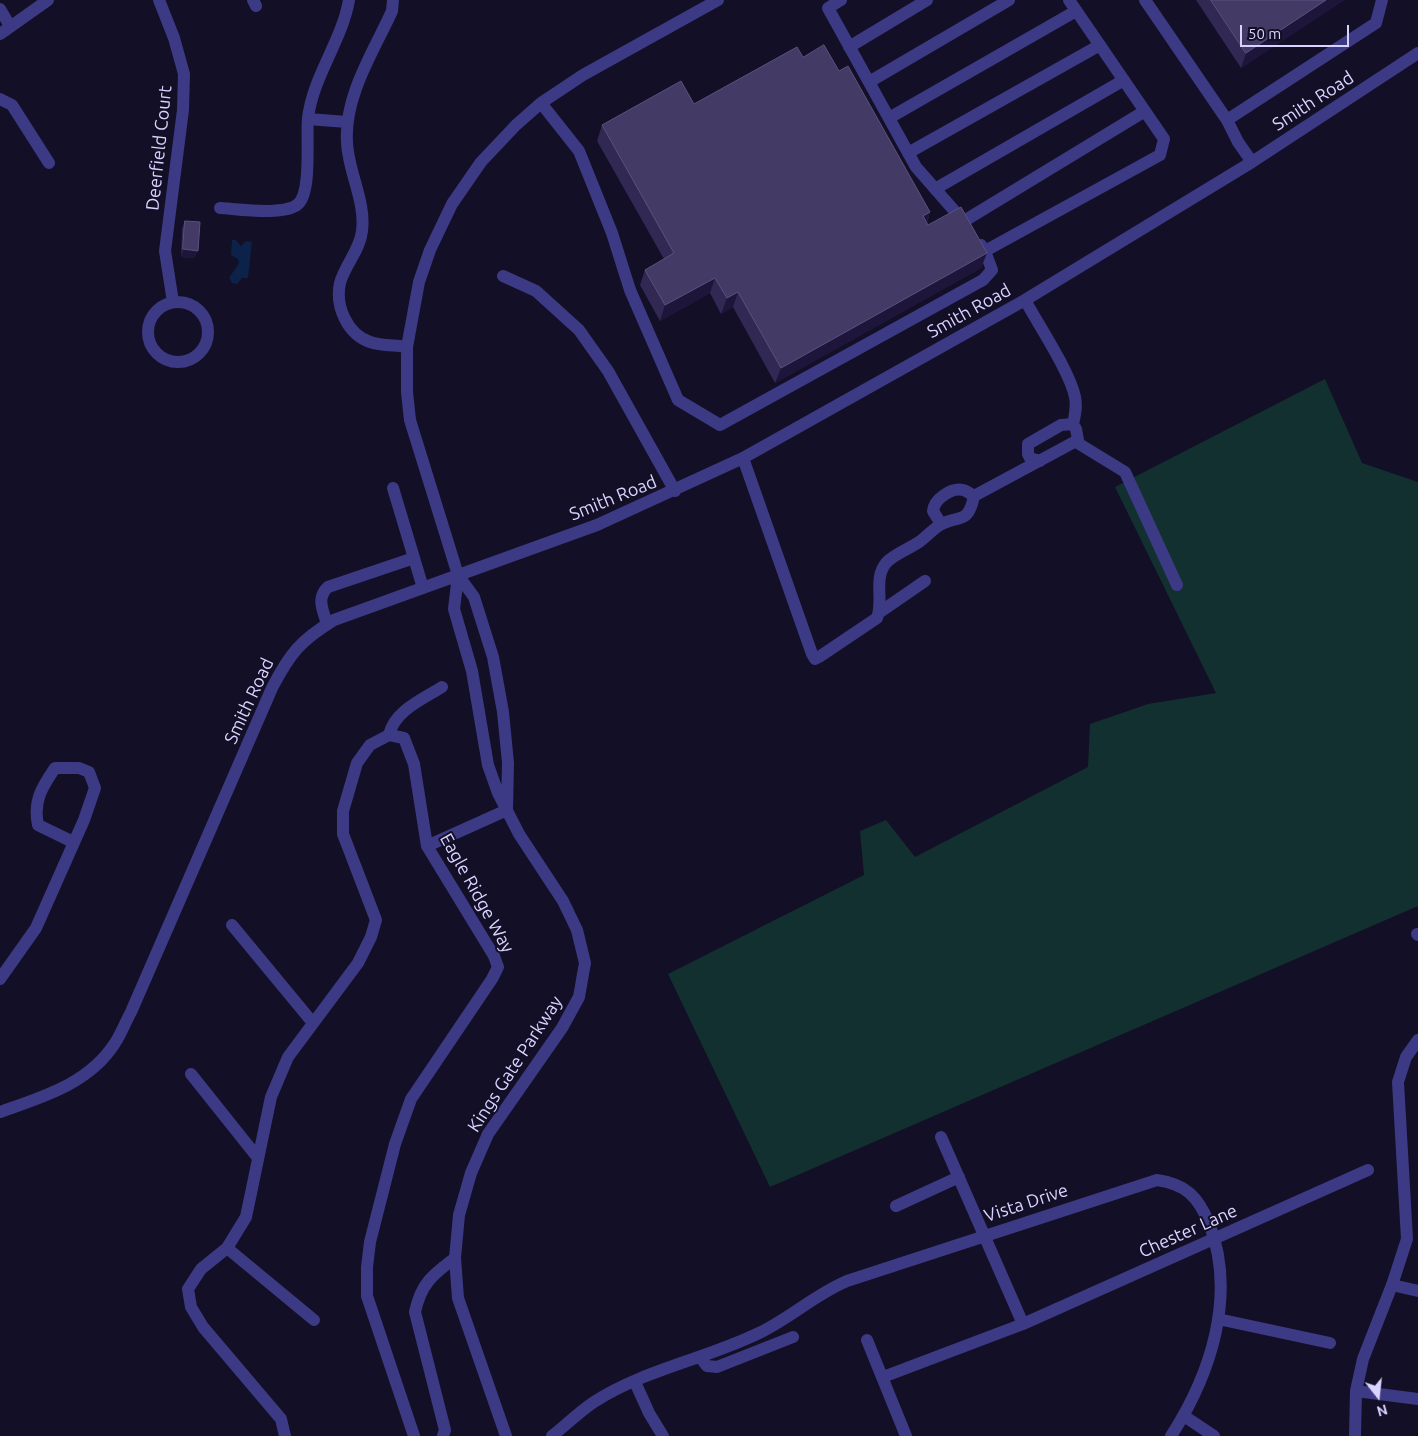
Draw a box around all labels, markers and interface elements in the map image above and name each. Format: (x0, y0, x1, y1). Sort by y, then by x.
scale bar (1243, 15, 1352, 47)
text: 50 m (1248, 25, 1281, 42)
street label: Smith Road (1268, 67, 1358, 135)
street label: Deerfield Court (142, 84, 176, 212)
street label: Smith Road (923, 279, 1015, 343)
street label: Smith Road (566, 471, 660, 525)
street label: Smith Road (220, 655, 278, 747)
street label: Eagle Ridge Way (435, 830, 519, 956)
street label: Kings Gate Parkway (463, 992, 567, 1136)
street label: Vista Drive (981, 1179, 1071, 1227)
street label: Chester Lane (1135, 1200, 1241, 1262)
north arrow (1353, 1371, 1403, 1421)
text: N (1375, 1401, 1389, 1420)

